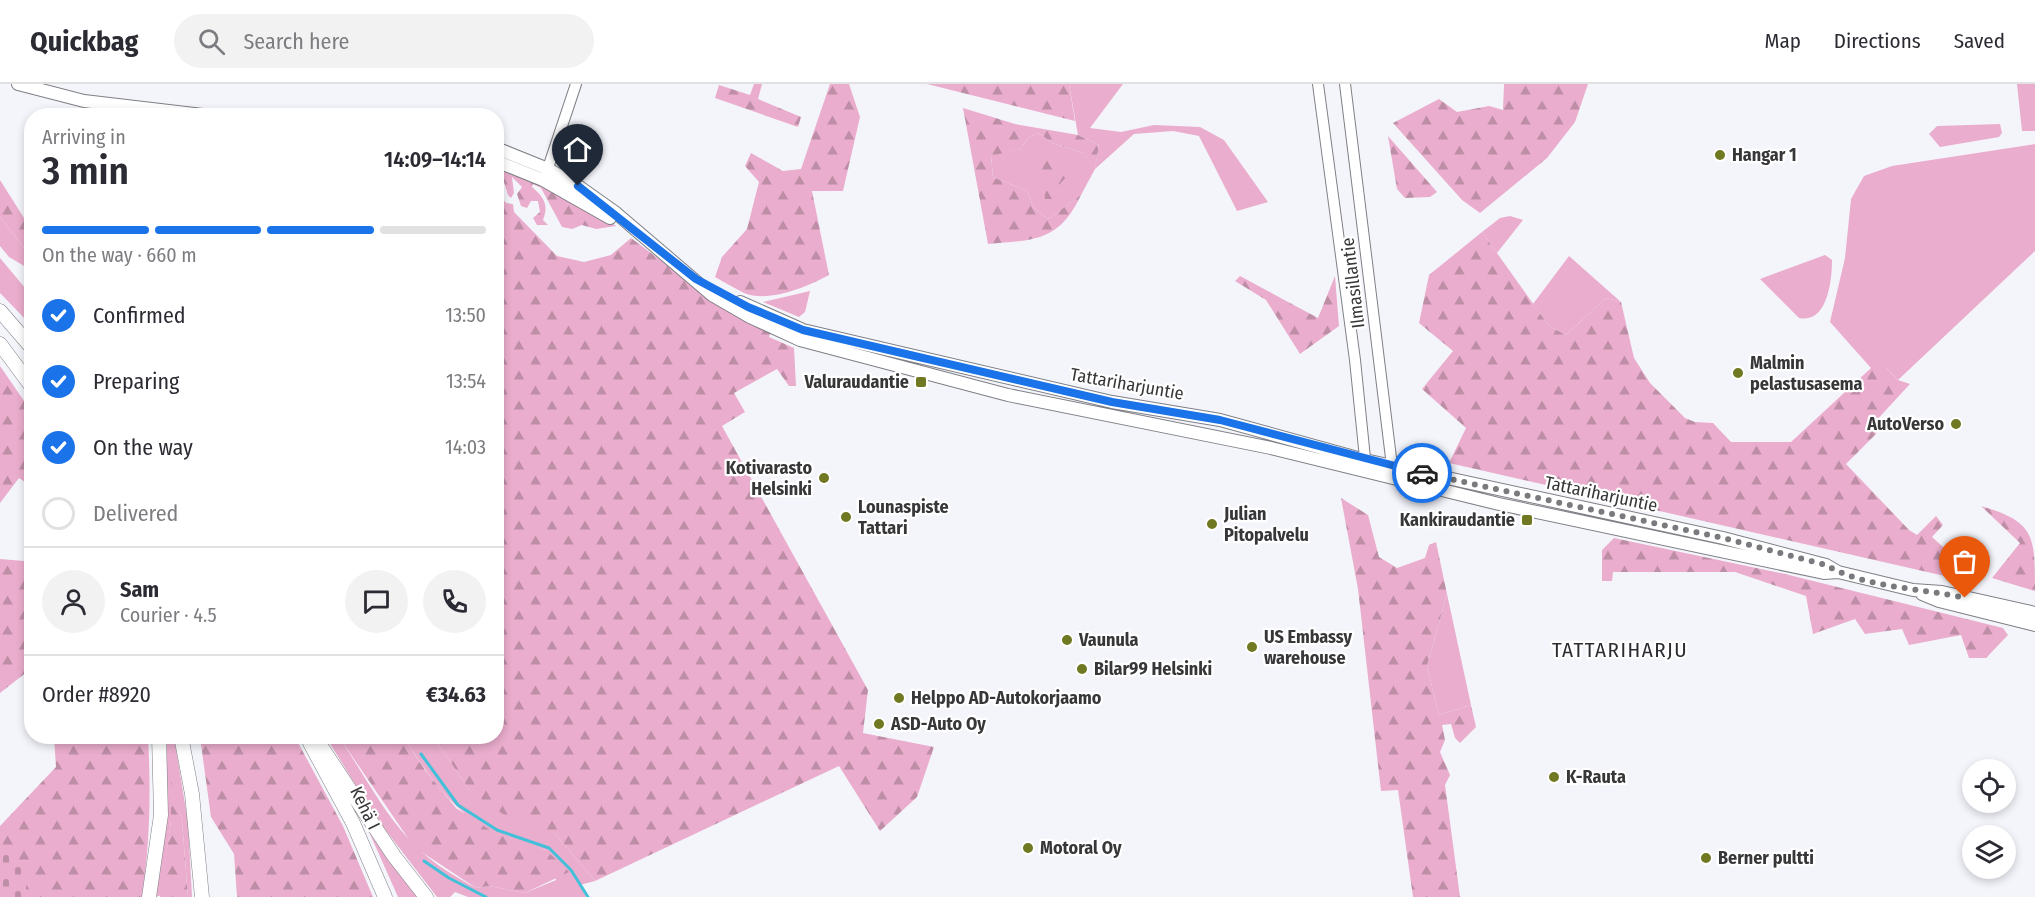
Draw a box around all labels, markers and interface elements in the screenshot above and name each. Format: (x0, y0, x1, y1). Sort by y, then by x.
search box (174, 14, 594, 68)
text: Quickbag (30, 25, 138, 58)
icon: search (195, 25, 228, 58)
text: Search here (243, 28, 349, 55)
text: Map (1764, 28, 1801, 54)
text: Directions (1834, 28, 1921, 54)
text: Saved (1954, 28, 2005, 54)
pin (552, 124, 603, 186)
text: Arriving in (42, 125, 126, 149)
icon: home (561, 133, 594, 166)
place label: Hangar 1 (1732, 144, 1797, 166)
text: 14:09–14:14 (384, 146, 486, 173)
text: 3 min (42, 148, 129, 194)
marker: Hangar 1 (1713, 148, 1727, 162)
street label: Ilmasillantie (1337, 236, 1369, 330)
text: On the way · 660 m (42, 243, 197, 267)
icon: check (42, 299, 75, 332)
text: Confirmed (93, 302, 186, 329)
text: 13:50 (445, 303, 486, 327)
place label: Malmin pelastusasema (1750, 352, 1863, 395)
street label: Tattariharjuntie (1069, 363, 1185, 405)
icon: check (42, 365, 75, 398)
marker: Malmin pelastusasema (1731, 366, 1745, 380)
text: Preparing (93, 368, 179, 395)
text: 13:54 (446, 369, 486, 393)
place label: Valuraudantie (804, 371, 909, 393)
marker: Valuraudantie (914, 375, 928, 389)
place label: AutoVerso (1866, 413, 1944, 435)
marker: AutoVerso (1949, 417, 1963, 431)
icon: check (42, 431, 75, 464)
text: On the way (93, 434, 193, 461)
text: 14:03 (445, 435, 486, 459)
courier (1392, 443, 1452, 503)
place label: Kotivarasto Helsinki (726, 457, 812, 500)
icon: car (1406, 457, 1439, 490)
marker: Kotivarasto Helsinki (817, 471, 831, 485)
street label: Tattariharjuntie (1543, 471, 1659, 517)
place label: Lounaspiste Tattari (858, 496, 949, 539)
text: Delivered (93, 500, 178, 527)
place label: Julian Pitopalvelu (1223, 503, 1309, 546)
place label: Kankiraudantie (1400, 509, 1515, 531)
marker: Lounaspiste Tattari (839, 510, 853, 524)
marker: Kankiraudantie (1520, 513, 1534, 527)
marker: Julian Pitopalvelu (1205, 517, 1219, 531)
pin (1939, 536, 1990, 598)
icon: bag (1948, 545, 1981, 578)
button: person (42, 570, 105, 633)
button: chat (345, 570, 408, 633)
button: phone (423, 570, 486, 633)
text: Sam (120, 576, 159, 603)
text: Courier · 4.5 (120, 603, 217, 627)
place label: US Embassy warehouse (1264, 626, 1353, 669)
place label: Vaunula (1078, 629, 1139, 651)
marker: Vaunula (1060, 633, 1074, 647)
district label: TATTARIHARJU (1552, 637, 1688, 663)
marker: US Embassy warehouse (1245, 640, 1259, 654)
place label: Bilar99 Helsinki (1094, 658, 1212, 680)
marker: Bilar99 Helsinki (1075, 662, 1089, 676)
text: Order #8920 (42, 681, 151, 708)
text: €34.63 (426, 681, 486, 708)
place label: Helppo AD-Autokorjaamo (911, 687, 1102, 709)
marker: Helppo AD-Autokorjaamo (892, 691, 906, 705)
place label: ASD-Auto Oy (890, 713, 986, 735)
marker: ASD-Auto Oy (872, 717, 886, 731)
map controls (1962, 759, 2016, 879)
button: locate (1962, 759, 2016, 813)
place label: K-Rauta (1566, 766, 1626, 788)
marker: K-Rauta (1547, 770, 1561, 784)
street label: Kehä I (345, 783, 385, 833)
button: layers (1962, 825, 2016, 879)
place label: Motoral Oy (1040, 837, 1122, 859)
marker: Motoral Oy (1021, 841, 1035, 855)
place label: Berner pultti (1718, 847, 1814, 869)
marker: Berner pultti (1699, 851, 1713, 865)

